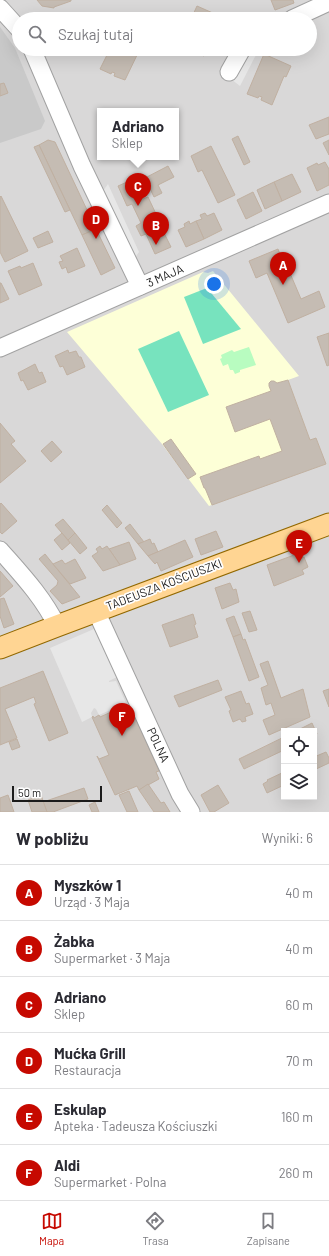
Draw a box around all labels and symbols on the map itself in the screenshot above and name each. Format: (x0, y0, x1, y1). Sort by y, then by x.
pin: C (125, 173, 151, 206)
pin: D (83, 206, 109, 239)
pin: B (143, 212, 169, 245)
pin: A (270, 252, 296, 285)
street label: 3 MAJA (144, 261, 185, 289)
your location (204, 274, 224, 294)
pin: E (286, 530, 312, 563)
street label: TADEUSZA KOŚCIUSZKI (104, 555, 224, 613)
pin: F (109, 703, 135, 736)
street label: POLNA (145, 725, 173, 764)
scale bar (12, 784, 102, 803)

